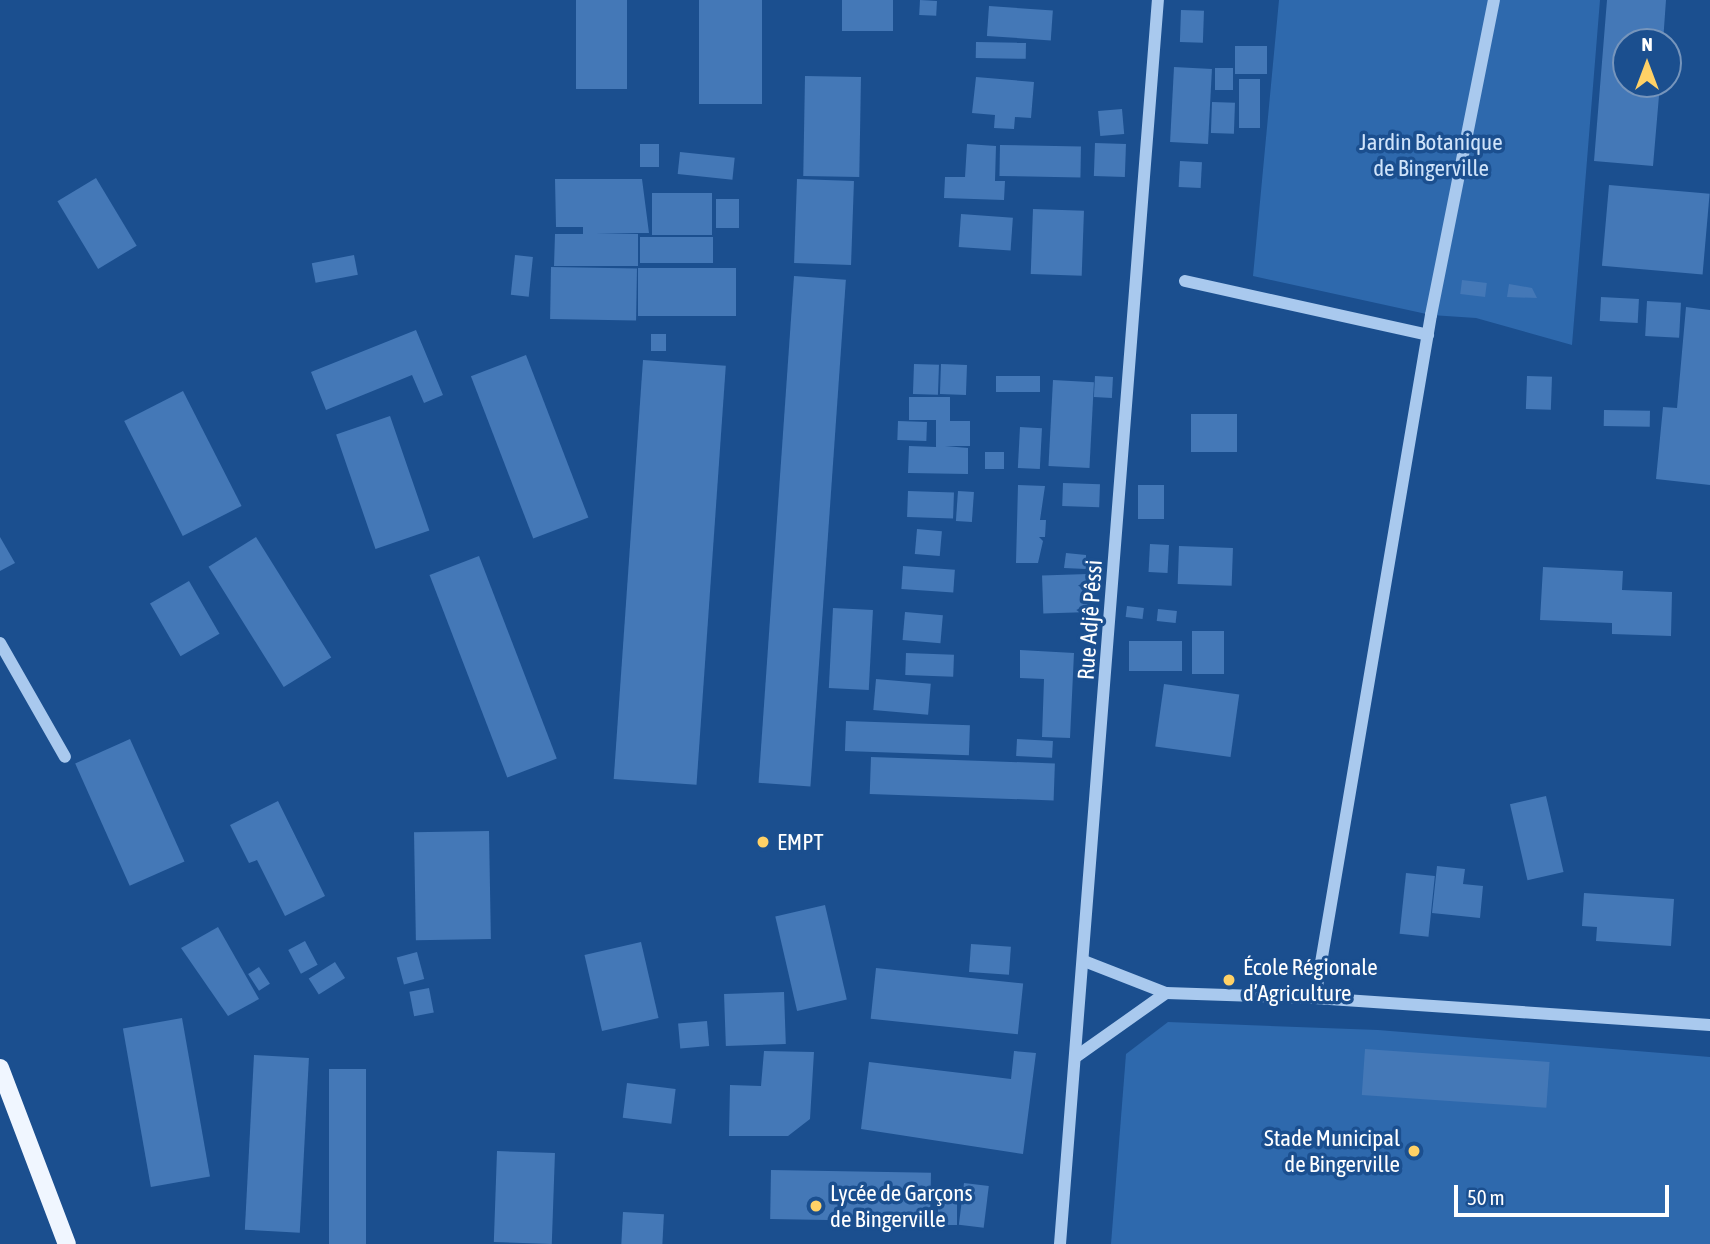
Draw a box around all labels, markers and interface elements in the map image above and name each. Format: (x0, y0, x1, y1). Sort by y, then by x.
north arrow (1612, 28, 1682, 98)
text: N (1641, 33, 1653, 55)
park label: Jardin Botanique de Bingerville (1359, 128, 1503, 182)
street label: Rue Adjê Pêssi (1072, 559, 1108, 681)
place label: EMPT (777, 828, 824, 856)
marker: EMPT (755, 834, 771, 850)
place label: École Régionale d’Agriculture (1243, 953, 1378, 1007)
marker: École Régionale d’Agriculture (1221, 972, 1237, 988)
place label: Stade Municipal de Bingerville (1264, 1124, 1400, 1178)
marker: Stade Municipal de Bingerville (1406, 1143, 1422, 1159)
scale bar (1458, 1170, 1673, 1214)
place label: Lycée de Garçons de Bingerville (830, 1179, 973, 1233)
text: 50 m (1467, 1185, 1505, 1209)
marker: Lycée de Garçons de Bingerville (808, 1198, 824, 1214)

